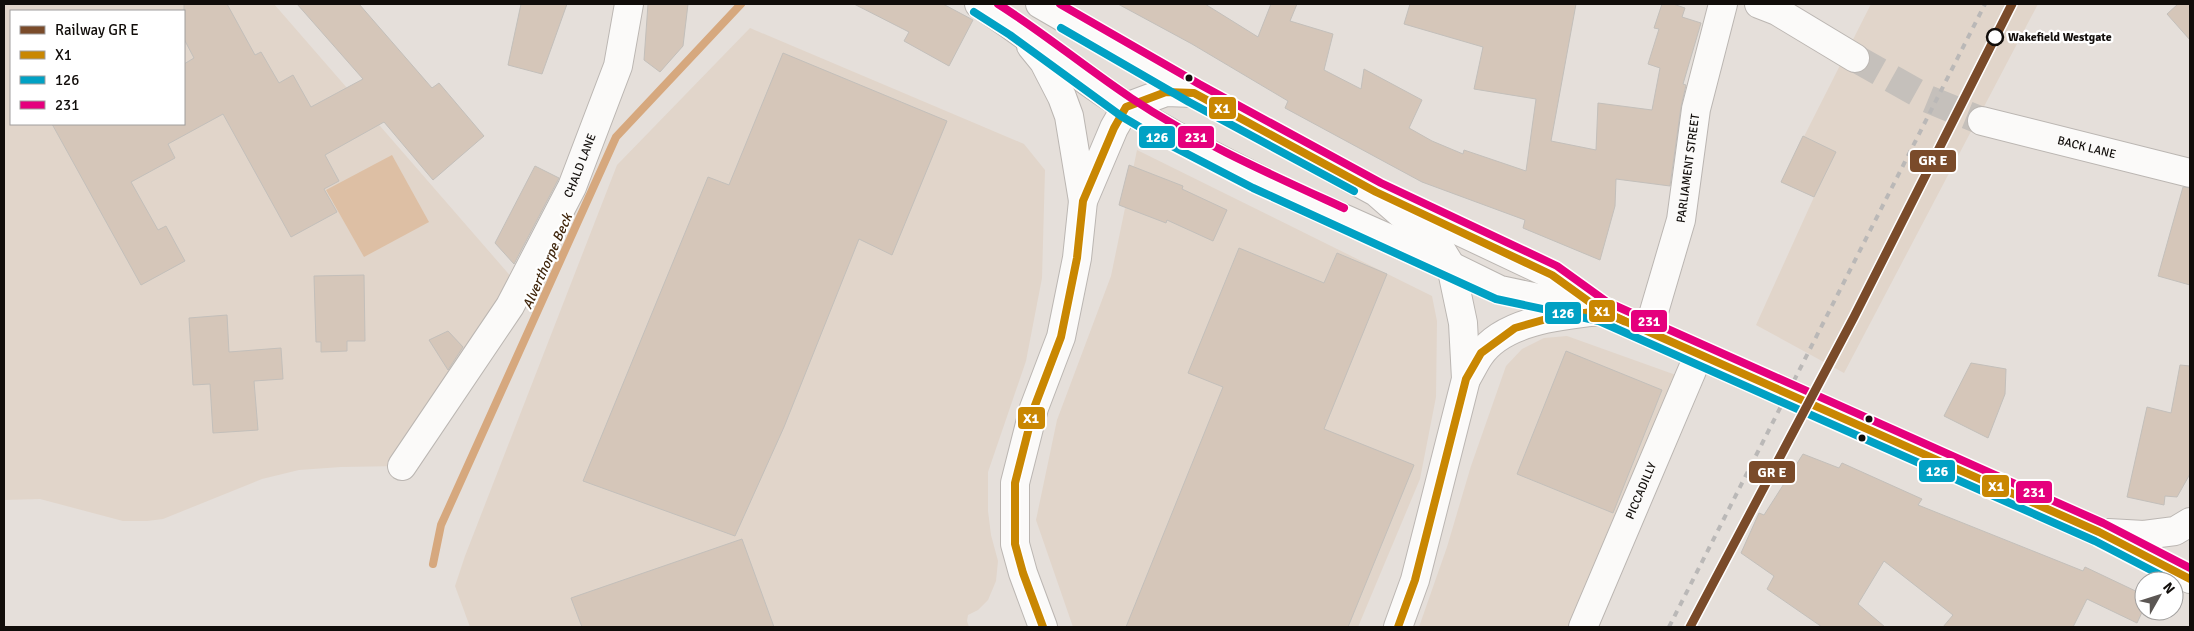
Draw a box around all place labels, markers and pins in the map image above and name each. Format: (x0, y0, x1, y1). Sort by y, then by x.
marker: Wakefield Westgate (1986, 28, 2004, 46)
place label: Wakefield Westgate (2008, 30, 2112, 45)
unlabelled marker (1184, 73, 1194, 83)
unlabelled marker (1864, 414, 1874, 424)
unlabelled marker (1857, 433, 1867, 443)

